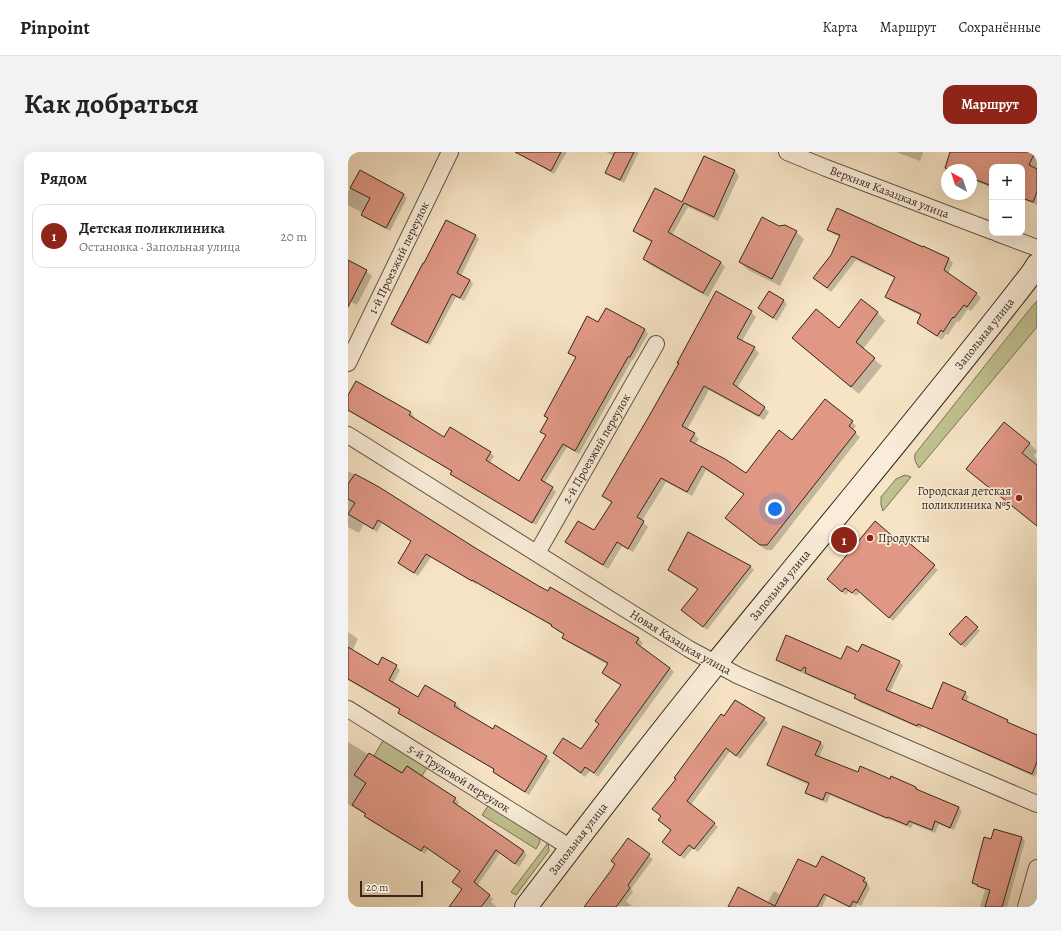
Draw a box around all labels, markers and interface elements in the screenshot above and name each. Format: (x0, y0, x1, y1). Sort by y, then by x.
text: Pinpoint (20, 15, 90, 41)
text: Карта (823, 18, 858, 37)
text: Маршрут (880, 18, 936, 37)
text: Сохранённые (958, 18, 1041, 37)
text: Как добраться (24, 85, 199, 123)
button: Маршрут (943, 85, 1037, 124)
street label: Верхняя Казацкая улица (828, 162, 952, 222)
north arrow (941, 164, 977, 200)
map controls (989, 164, 1025, 236)
button: + (989, 164, 1025, 200)
text: Рядом (40, 167, 87, 190)
street label: 1-й Проезжий переулок (365, 199, 433, 317)
button: − (989, 200, 1025, 236)
text: Детская поликлиника (79, 218, 225, 238)
text: 1 (52, 228, 56, 245)
text: 20 m (281, 228, 307, 245)
text: Остановка · Запольная улица (79, 238, 240, 255)
street label: Запольная улица (951, 294, 1018, 373)
street label: 2-й Проезжий переулок (559, 391, 634, 507)
place label: Городская детская поликлиника №5 (917, 483, 1011, 513)
marker: Городская детская поликлиника №5 (1014, 493, 1024, 503)
your location (765, 499, 785, 519)
pin: 1 (831, 525, 857, 555)
place label: Продукты (878, 530, 930, 546)
marker: Продукты (865, 533, 875, 543)
street label: Запольная улица (746, 546, 814, 624)
street label: Новая Казацкая улица (627, 606, 735, 679)
street label: 5-й Трудовой переулок (405, 740, 513, 816)
street label: Запольная улица (545, 799, 611, 878)
scale bar (360, 879, 423, 898)
text: 20 m (366, 880, 388, 895)

